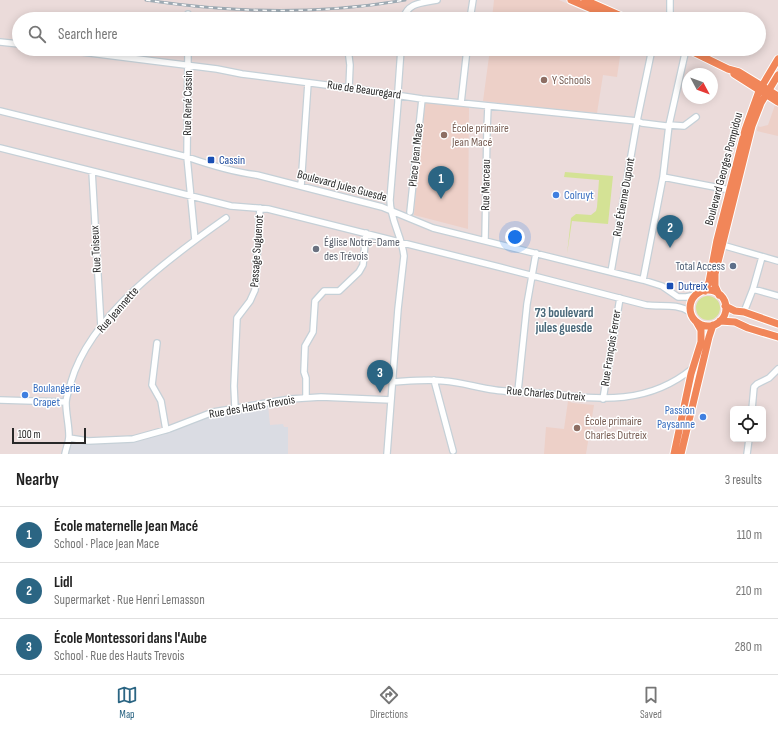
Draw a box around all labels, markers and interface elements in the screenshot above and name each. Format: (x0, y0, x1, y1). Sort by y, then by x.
search box (12, 12, 766, 56)
icon: search (26, 23, 48, 45)
text: Search here (58, 25, 118, 44)
north arrow (682, 68, 718, 104)
street label: Rue René Cassin (180, 70, 196, 136)
place label: Y Schools (552, 73, 590, 88)
marker: Y Schools (539, 75, 549, 85)
street label: Rue de Beauregard (326, 77, 402, 103)
street label: Boulevard Georges Pompidou (702, 111, 746, 227)
place label: École primaire Jean Macé (451, 121, 509, 150)
street label: Place Jean Mace (405, 122, 427, 187)
marker: École primaire Jean Macé (439, 130, 449, 140)
place label: Cassin (219, 153, 245, 168)
marker: Cassin (206, 155, 216, 165)
street label: Rue Étienne Dupont (610, 156, 638, 238)
street label: Rue Marceau (478, 159, 494, 211)
pin: 1 (428, 166, 454, 199)
street label: Boulevard Jules Guesde (295, 167, 389, 205)
place label: Colruyt (564, 188, 594, 203)
marker: Colruyt (551, 190, 561, 200)
street label: Passage Suguenot (247, 214, 267, 288)
pin: 2 (657, 215, 683, 248)
street label: Rue Toiseux (87, 225, 105, 273)
your location (505, 227, 525, 247)
place label: Église Notre-Dame des Trévois (324, 235, 400, 264)
marker: Église Notre-Dame des Trévois (311, 244, 321, 254)
place label: Total Access (675, 259, 725, 274)
marker: Total Access (728, 261, 738, 271)
place label: Dutreix (678, 279, 708, 294)
marker: Dutreix (665, 281, 675, 291)
street label: Rue Jeannette (94, 284, 142, 336)
district label: 73 boulevard jules guesde (535, 305, 594, 336)
street label: Rue François Ferrer (598, 308, 625, 387)
pin: 3 (367, 360, 393, 393)
place label: Boulangerie Crapet (33, 381, 81, 410)
street label: Rue Charles Dutreix (506, 383, 586, 405)
marker: Boulangerie Crapet (20, 390, 30, 400)
street label: Rue des Hauts Trevois (208, 392, 296, 422)
place label: Passion Paysanne (657, 403, 695, 432)
map controls (730, 406, 766, 442)
button: locate (730, 406, 766, 442)
marker: Passion Paysanne (698, 412, 708, 422)
place label: École primaire Charles Dutreix (585, 414, 647, 443)
marker: École primaire Charles Dutreix (572, 423, 582, 433)
scale bar (12, 426, 86, 445)
text: 100 m (18, 428, 40, 441)
text: Nearby (16, 470, 59, 490)
text: 3 results (725, 472, 762, 488)
text: École maternelle Jean Macé (54, 517, 198, 536)
text: 1 (26, 527, 32, 543)
text: 110 m (737, 527, 762, 543)
text: School · Place Jean Mace (54, 536, 159, 552)
text: Lidl (54, 573, 73, 592)
text: 2 (26, 583, 32, 599)
text: 210 m (736, 583, 762, 599)
text: Supermarket · Rue Henri Lemasson (54, 592, 205, 608)
text: École Montessori dans l'Aube (54, 629, 207, 648)
text: 3 (26, 639, 32, 655)
text: 280 m (735, 639, 762, 655)
text: School · Rue des Hauts Trevois (54, 648, 184, 664)
tab: Map (116, 684, 138, 721)
tab: Directions (370, 684, 408, 721)
tab: Saved (640, 684, 662, 721)

